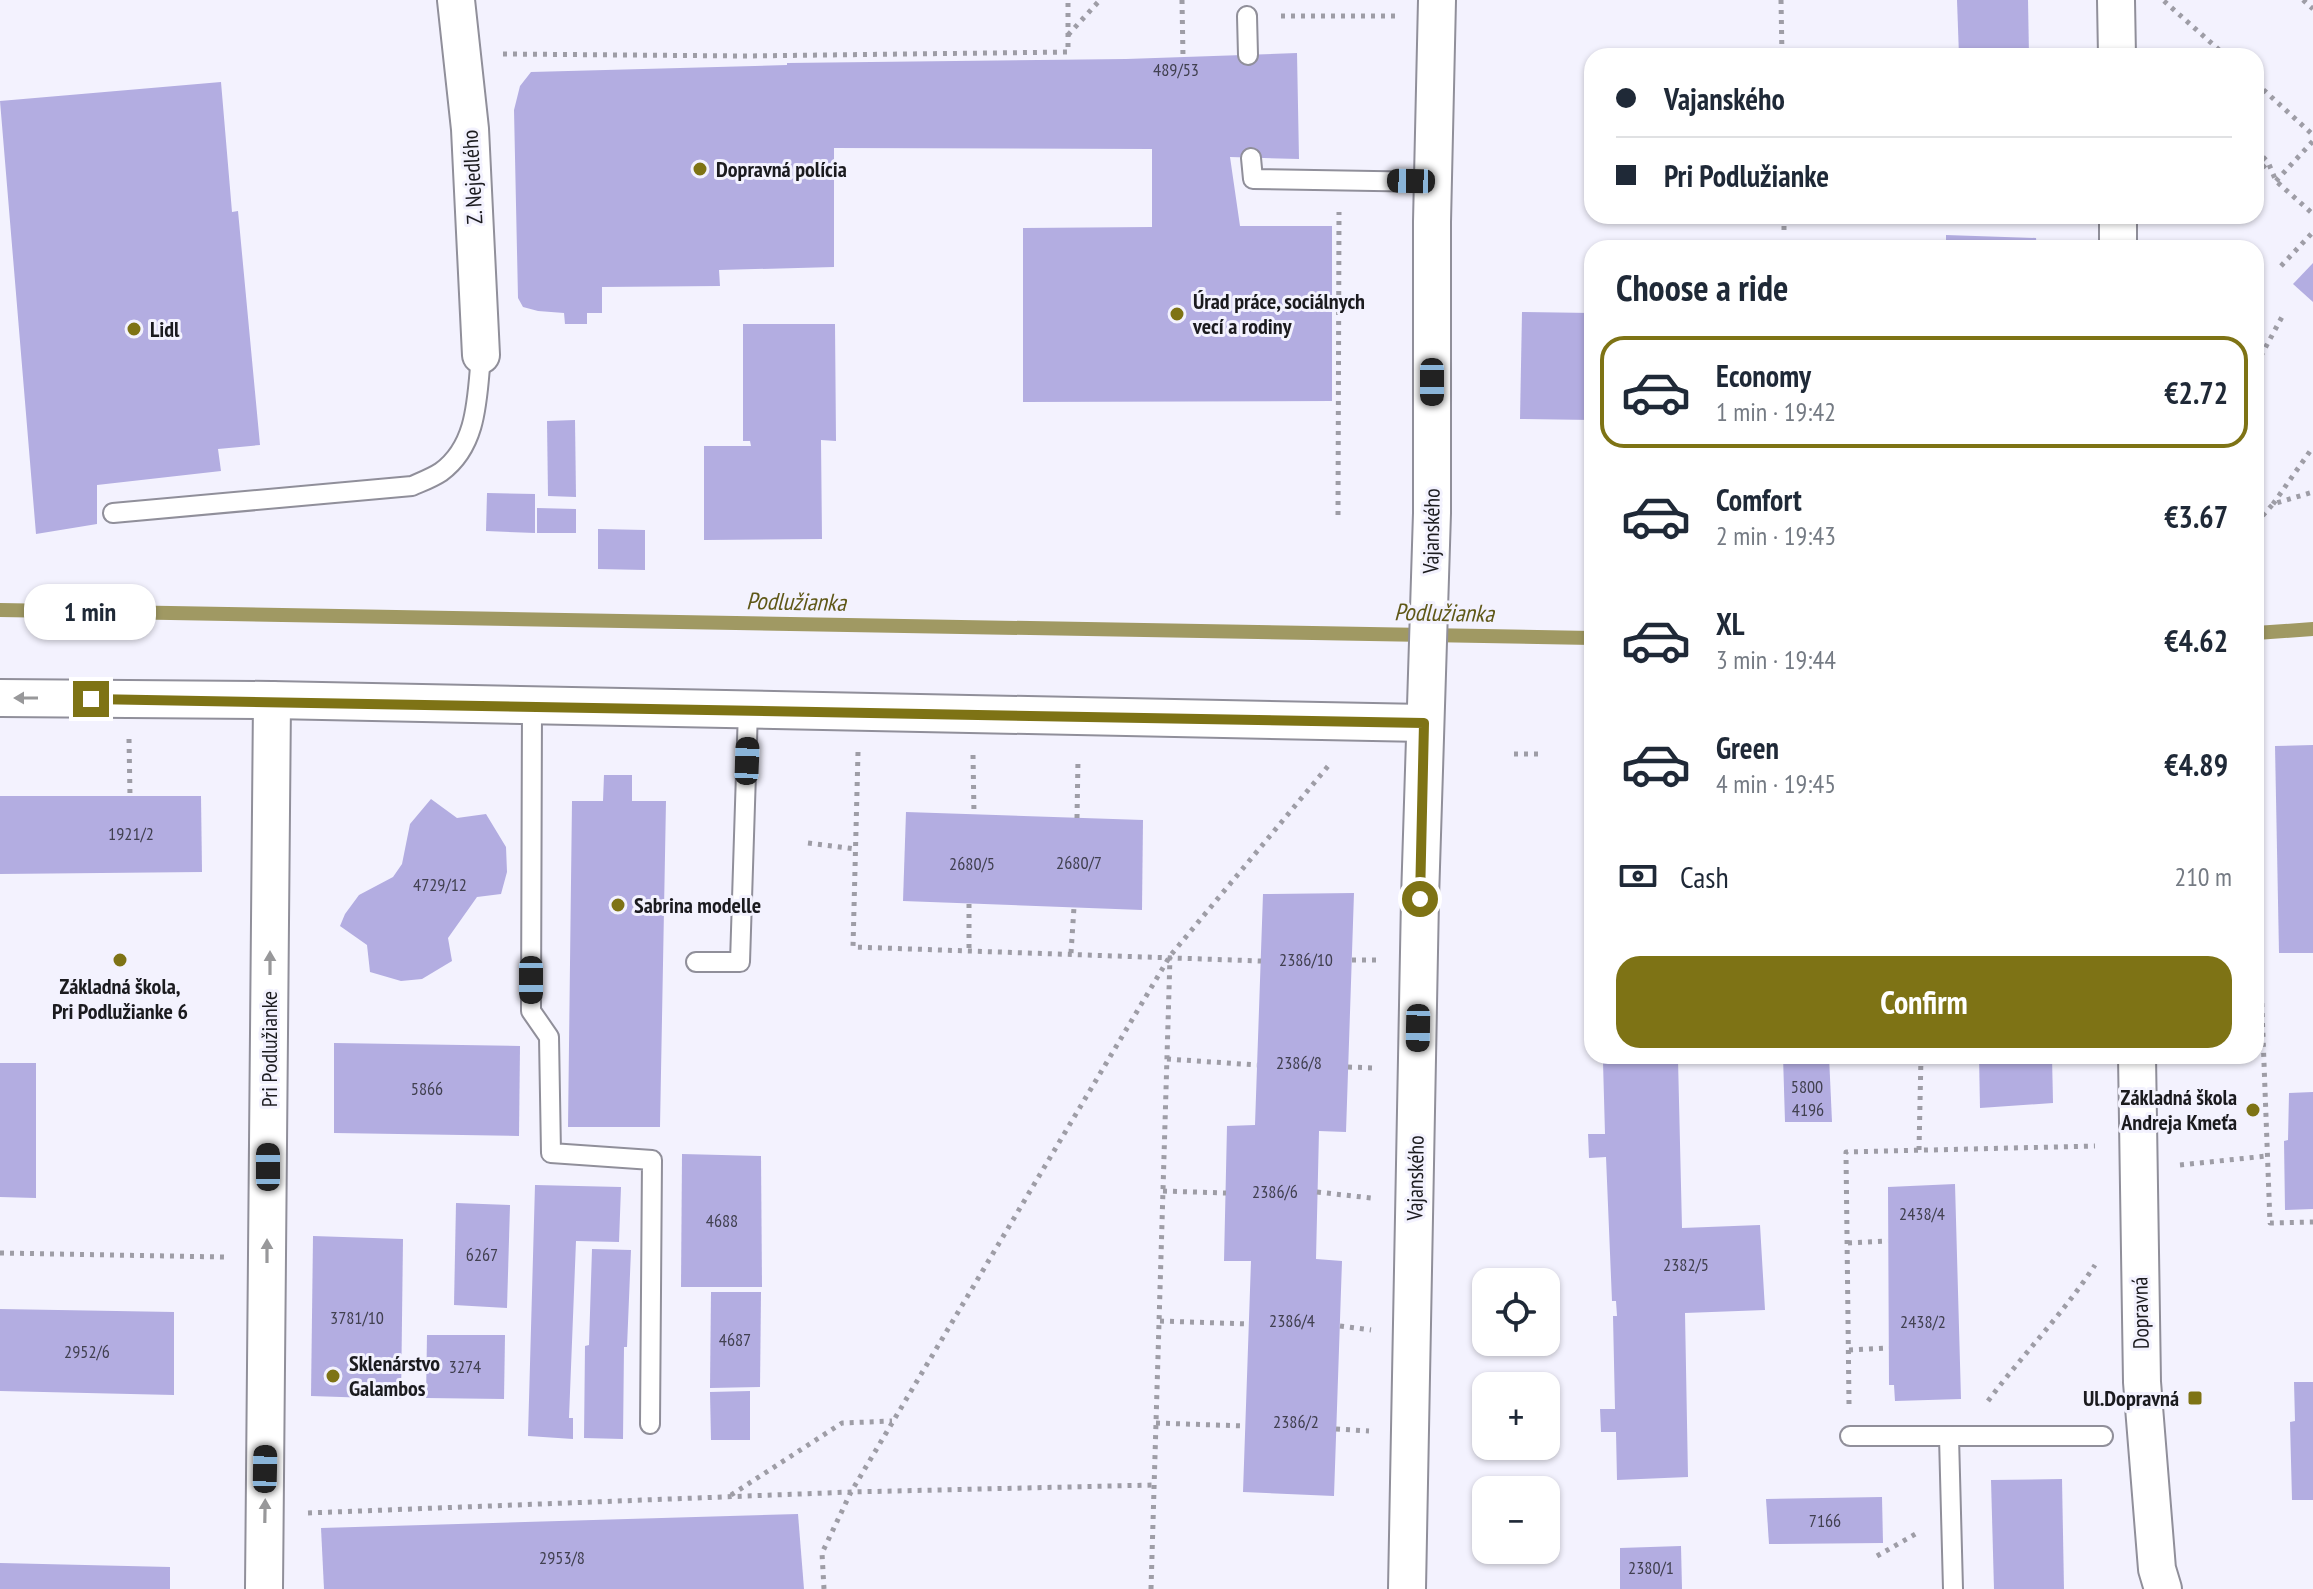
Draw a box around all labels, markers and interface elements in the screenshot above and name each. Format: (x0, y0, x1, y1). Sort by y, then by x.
house number: 489/53 (1153, 58, 1199, 81)
text: Vajanského (1664, 79, 1785, 118)
street label: Z. Nejedlého (456, 129, 488, 225)
place label: Dopravná polícia (716, 155, 847, 183)
text: Pri Podlužianke (1664, 156, 1829, 195)
marker: Dopravná polícia (691, 160, 709, 178)
car (1387, 169, 1435, 193)
text: Choose a ride (1616, 264, 1788, 311)
place label: Úrad práce, sociálnych vecí a rodiny (1192, 287, 1365, 340)
marker: Úrad práce, sociálnych vecí a rodiny (1168, 305, 1186, 323)
place label: Lidl (150, 315, 180, 343)
marker: Lidl (125, 320, 143, 338)
icon: car (1620, 356, 1692, 428)
text: Economy (1716, 356, 1811, 395)
car (1420, 358, 1444, 406)
text: €2.72 (2164, 373, 2228, 412)
text: 1 min · 19:42 (1716, 395, 1836, 428)
icon: car (1620, 480, 1692, 552)
text: Comfort (1716, 480, 1802, 519)
street label: Vajanského (1416, 488, 1446, 575)
text: €3.67 (2164, 497, 2228, 536)
text: 2 min · 19:43 (1716, 519, 1836, 552)
callout: 1 min (25, 583, 157, 639)
water label: Podlužianka (746, 585, 848, 618)
text: 1 min (64, 595, 116, 628)
water label: Podlužianka (1394, 596, 1496, 629)
icon: car (1620, 604, 1692, 676)
text: XL (1716, 604, 1745, 643)
text: €4.62 (2164, 621, 2228, 660)
text: 3 min · 19:44 (1716, 643, 1836, 676)
route end (73, 681, 109, 717)
one-way arrow (13, 692, 38, 705)
icon: car (1620, 728, 1692, 800)
text: Green (1716, 728, 1779, 767)
car (734, 737, 760, 785)
text: €4.89 (2164, 745, 2228, 784)
text: 4 min · 19:45 (1716, 767, 1836, 800)
house number: 1921/2 (108, 822, 154, 845)
house number: 2680/7 (1056, 851, 1102, 874)
house number: 2680/5 (949, 852, 995, 875)
icon: cash (1616, 854, 1660, 898)
text: Cash (1680, 857, 1729, 896)
text: 210 m (2174, 860, 2232, 893)
house number: 4729/12 (413, 873, 467, 896)
route start (1402, 881, 1438, 917)
place label: Sabrina modelle (634, 891, 761, 919)
marker: Sabrina modelle (609, 896, 627, 914)
house number: 2386/10 (1279, 948, 1333, 971)
one-way arrow (263, 950, 276, 975)
marker: Základná škola, Pri Podlužianke 6 (111, 951, 129, 969)
car (519, 956, 543, 1004)
button: Confirm (1616, 956, 2232, 1048)
place label: Základná škola, Pri Podlužianke 6 (52, 972, 188, 1025)
street label: Pri Podlužianke (255, 991, 283, 1107)
car (1406, 1004, 1430, 1052)
house number: 2386/8 (1276, 1051, 1322, 1074)
house number: 5800 (1791, 1075, 1823, 1098)
house number: 5866 (411, 1077, 443, 1100)
place label: Základná škola Andreja Kmeťa (2120, 1083, 2237, 1136)
house number: 4196 (1792, 1098, 1824, 1121)
marker: Základná škola Andreja Kmeťa (2244, 1101, 2262, 1119)
street label: Vajanského (1400, 1135, 1430, 1222)
car (256, 1143, 280, 1191)
house number: 2386/6 (1252, 1180, 1298, 1203)
house number: 2438/4 (1899, 1202, 1945, 1225)
house number: 4688 (706, 1209, 738, 1232)
one-way arrow (261, 1238, 273, 1263)
house number: 6267 (466, 1243, 498, 1266)
house number: 2382/5 (1663, 1253, 1709, 1276)
map controls (1472, 1268, 1560, 1564)
button: locate (1472, 1268, 1560, 1356)
street label: Dopravná (2125, 1277, 2155, 1349)
house number: 3781/10 (330, 1306, 384, 1329)
house number: 2386/4 (1269, 1309, 1315, 1332)
house number: 2438/2 (1900, 1310, 1946, 1333)
house number: 4687 (719, 1328, 751, 1351)
house number: 2952/6 (64, 1340, 110, 1363)
place label: Sklenárstvo Galambos (349, 1349, 440, 1402)
house number: 3274 (449, 1355, 481, 1378)
marker: Sklenárstvo Galambos (324, 1367, 342, 1385)
button: + (1472, 1372, 1560, 1460)
place label: Ul.Dopravná (2083, 1384, 2179, 1412)
marker: Ul.Dopravná (2186, 1389, 2204, 1407)
house number: 2386/2 (1273, 1410, 1319, 1433)
car (253, 1445, 277, 1493)
button: − (1472, 1476, 1560, 1564)
one-way arrow (259, 1498, 271, 1523)
house number: 7166 (1809, 1509, 1841, 1532)
house number: 2953/8 (539, 1546, 585, 1569)
house number: 2380/1 (1628, 1556, 1674, 1579)

